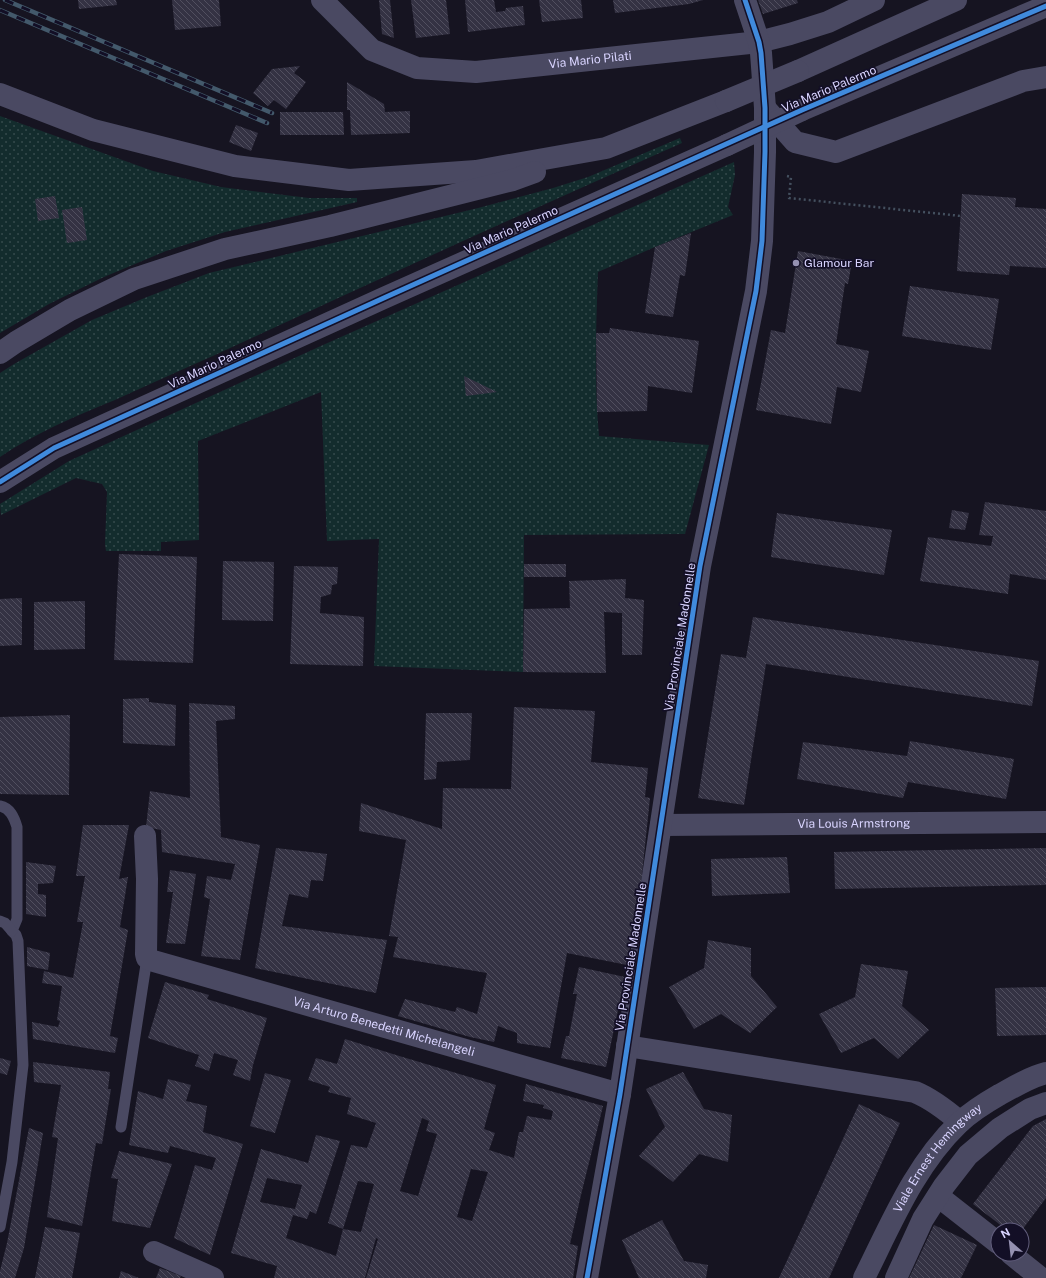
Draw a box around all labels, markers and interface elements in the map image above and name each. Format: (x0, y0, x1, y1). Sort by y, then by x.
street label: Via Mario Pilati (548, 49, 632, 71)
street label: Via Mario Palermo (780, 63, 879, 115)
street label: Via Mario Palermo (462, 203, 560, 257)
place label: Glamour Bar (804, 256, 874, 270)
marker: Glamour Bar (791, 258, 801, 268)
street label: Via Mario Palermo (166, 336, 264, 392)
street label: Via Provinciale Madonnelle (661, 562, 699, 712)
street label: Via Louis Armstrong (797, 816, 911, 831)
street label: Via Provinciale Madonnelle (612, 882, 650, 1032)
street label: Via Arturo Benedetti Michelangeli (291, 994, 476, 1059)
street label: Viale Ernest Hemingway (891, 1100, 985, 1215)
north arrow (990, 1222, 1030, 1262)
text: N (999, 1226, 1012, 1240)

